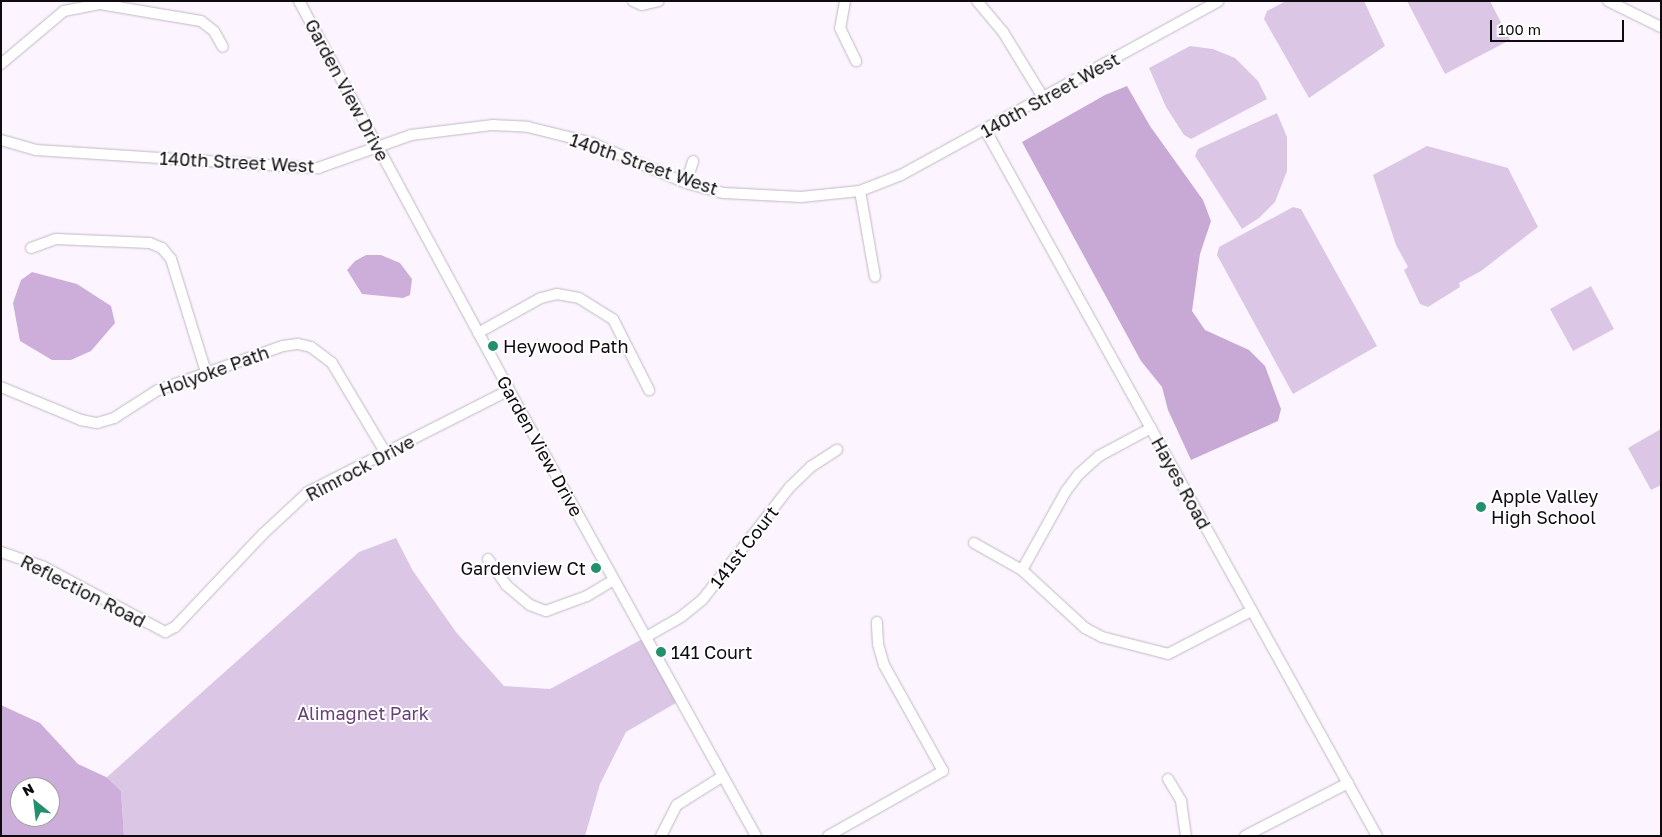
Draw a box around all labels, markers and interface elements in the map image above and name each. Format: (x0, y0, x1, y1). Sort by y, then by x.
scale bar (1492, 10, 1626, 42)
street label: Garden View Drive (300, 15, 394, 165)
text: 100 m (1498, 20, 1541, 38)
street label: 140th Street West (977, 48, 1123, 142)
street label: 140th Street West (567, 129, 721, 199)
street label: 140th Street West (159, 147, 315, 177)
place label: Heywood Path (503, 335, 629, 357)
marker: Heywood Path (487, 340, 499, 352)
street label: Holyoke Path (156, 341, 272, 401)
street label: Garden View Drive (492, 372, 588, 520)
street label: Rimrock Drive (302, 430, 418, 506)
street label: Hayes Road (1147, 433, 1215, 533)
place label: Apple Valley High School (1491, 486, 1598, 528)
marker: Apple Valley High School (1475, 501, 1487, 513)
street label: 141st Court (705, 502, 783, 592)
street label: Reflection Road (17, 550, 149, 632)
place label: Gardenview Ct (460, 557, 586, 579)
marker: Gardenview Ct (590, 562, 602, 574)
place label: 141 Court (671, 641, 752, 663)
marker: 141 Court (655, 646, 667, 658)
park label: Alimagnet Park (297, 702, 429, 724)
north arrow (10, 777, 60, 827)
text: N (19, 779, 37, 799)

